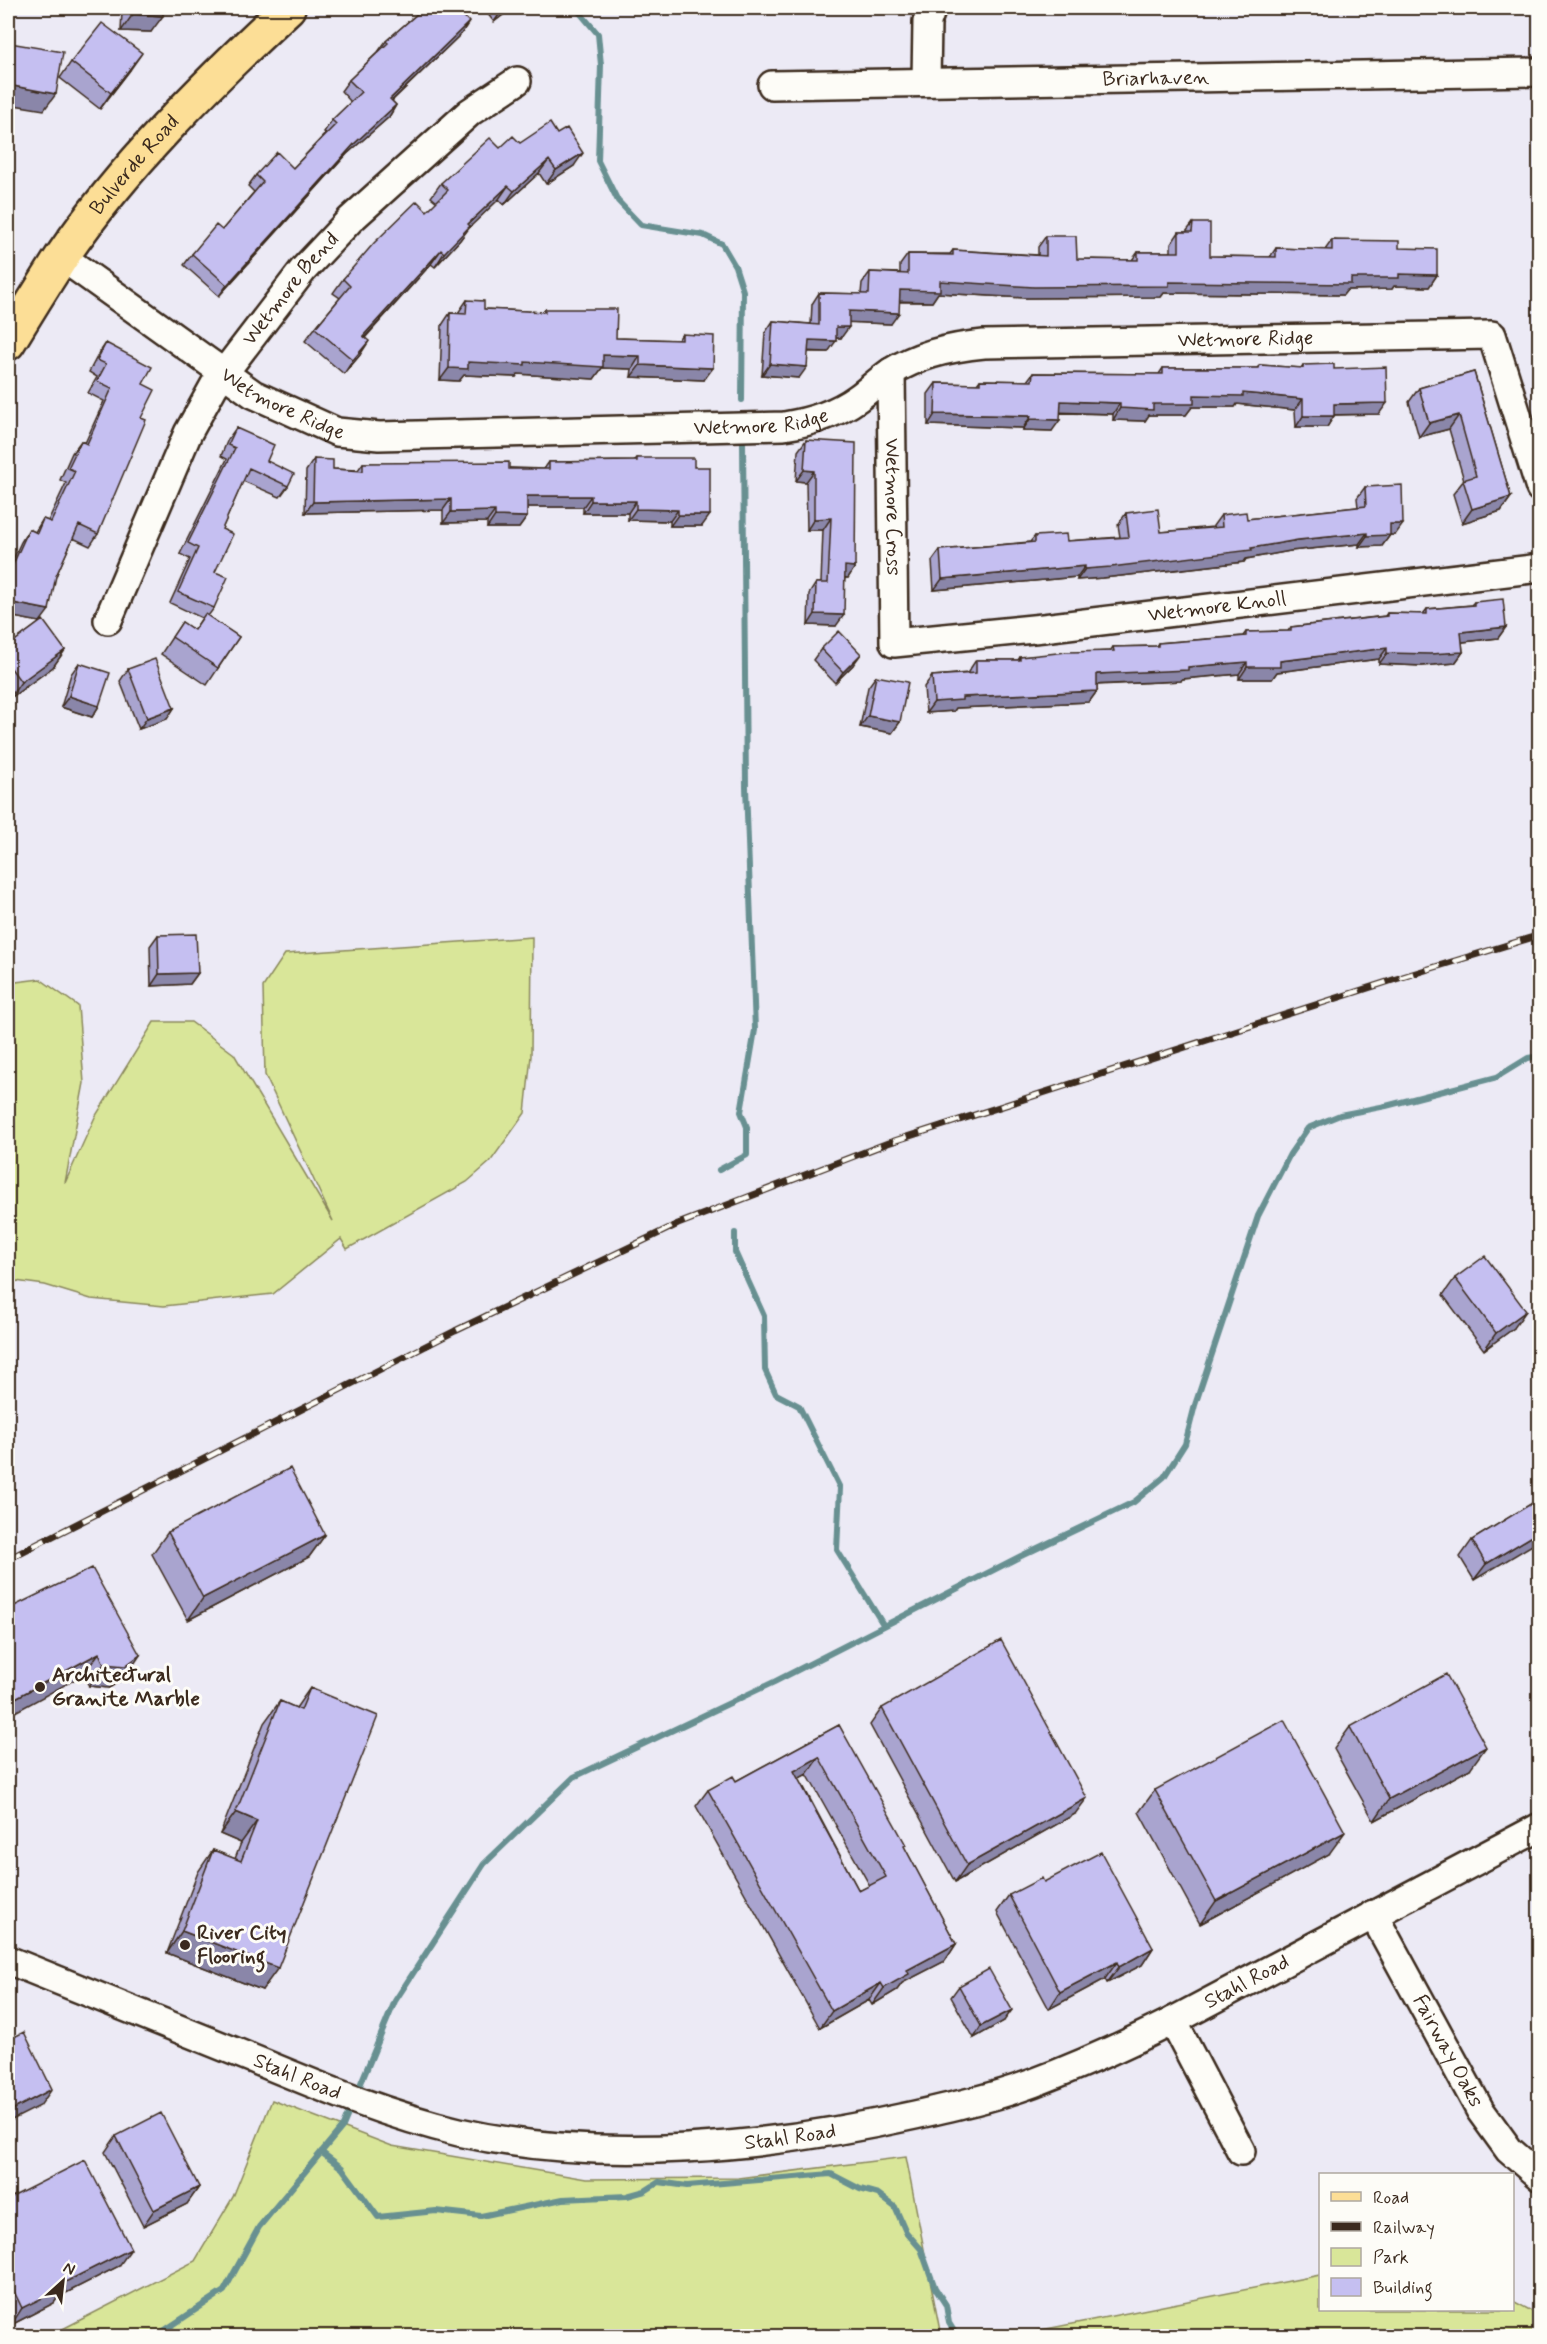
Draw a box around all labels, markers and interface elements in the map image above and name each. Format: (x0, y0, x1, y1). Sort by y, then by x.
street label: Briarhaven (1102, 64, 1210, 93)
street label: Bulverde Road (83, 109, 186, 221)
street label: Wetmore Bend (236, 226, 346, 351)
street label: Wetmore Ridge (1177, 324, 1314, 355)
street label: Wetmore Ridge (215, 361, 345, 447)
street label: Wetmore Ridge (693, 402, 833, 442)
street label: Wetmore Cross (878, 438, 907, 576)
street label: Wetmore Knoll (1146, 585, 1288, 629)
place label: Architectural Granite Marble (52, 1661, 200, 1713)
marker: Architectural Granite Marble (33, 1680, 47, 1694)
place label: River City Flooring (197, 1919, 287, 1973)
marker: River City Flooring (178, 1938, 192, 1952)
street label: Stahl Road (1200, 1948, 1294, 2016)
street label: Fairway Oaks (1406, 1990, 1490, 2112)
street label: Stahl Road (249, 2047, 345, 2107)
street label: Stahl Road (743, 2117, 838, 2157)
legend (1319, 2173, 1514, 2311)
text: Road (1373, 2186, 1409, 2210)
text: Railway (1373, 2216, 1435, 2240)
text: Park (1373, 2246, 1409, 2270)
north arrow (33, 2251, 93, 2311)
text: N (60, 2257, 79, 2281)
text: Building (1373, 2276, 1433, 2302)

